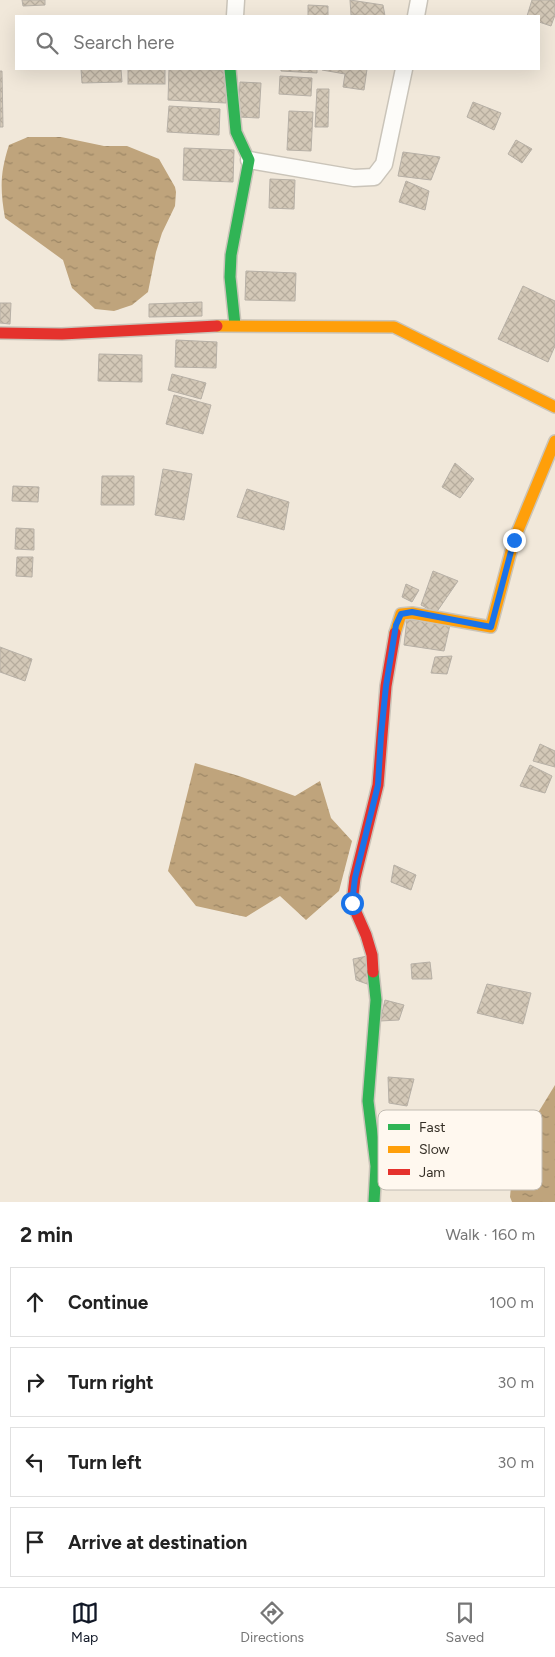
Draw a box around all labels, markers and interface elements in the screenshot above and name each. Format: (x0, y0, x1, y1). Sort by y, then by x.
search box (15, 15, 540, 70)
icon: search (33, 29, 61, 57)
text: Search here (73, 31, 175, 54)
route end (503, 529, 526, 552)
route start (341, 892, 364, 915)
legend (378, 1110, 542, 1190)
text: Fast (419, 1119, 445, 1136)
text: Slow (419, 1141, 450, 1158)
text: Jam (419, 1164, 445, 1181)
text: 2 min (20, 1222, 73, 1247)
text: Walk · 160 m (445, 1225, 535, 1244)
icon: ahead (21, 1288, 49, 1316)
text: Continue (68, 1291, 148, 1314)
text: 100 m (489, 1293, 534, 1312)
icon: right (21, 1368, 49, 1396)
text: Turn right (68, 1371, 154, 1394)
text: 30 m (497, 1373, 534, 1392)
icon: left (21, 1448, 49, 1476)
text: Turn left (68, 1451, 142, 1474)
text: 30 m (497, 1453, 534, 1472)
icon: arrive (21, 1528, 49, 1556)
text: Arrive at destination (68, 1531, 247, 1554)
tab: Map (71, 1599, 99, 1646)
tab: Directions (240, 1599, 304, 1646)
tab: Saved (446, 1599, 484, 1646)

